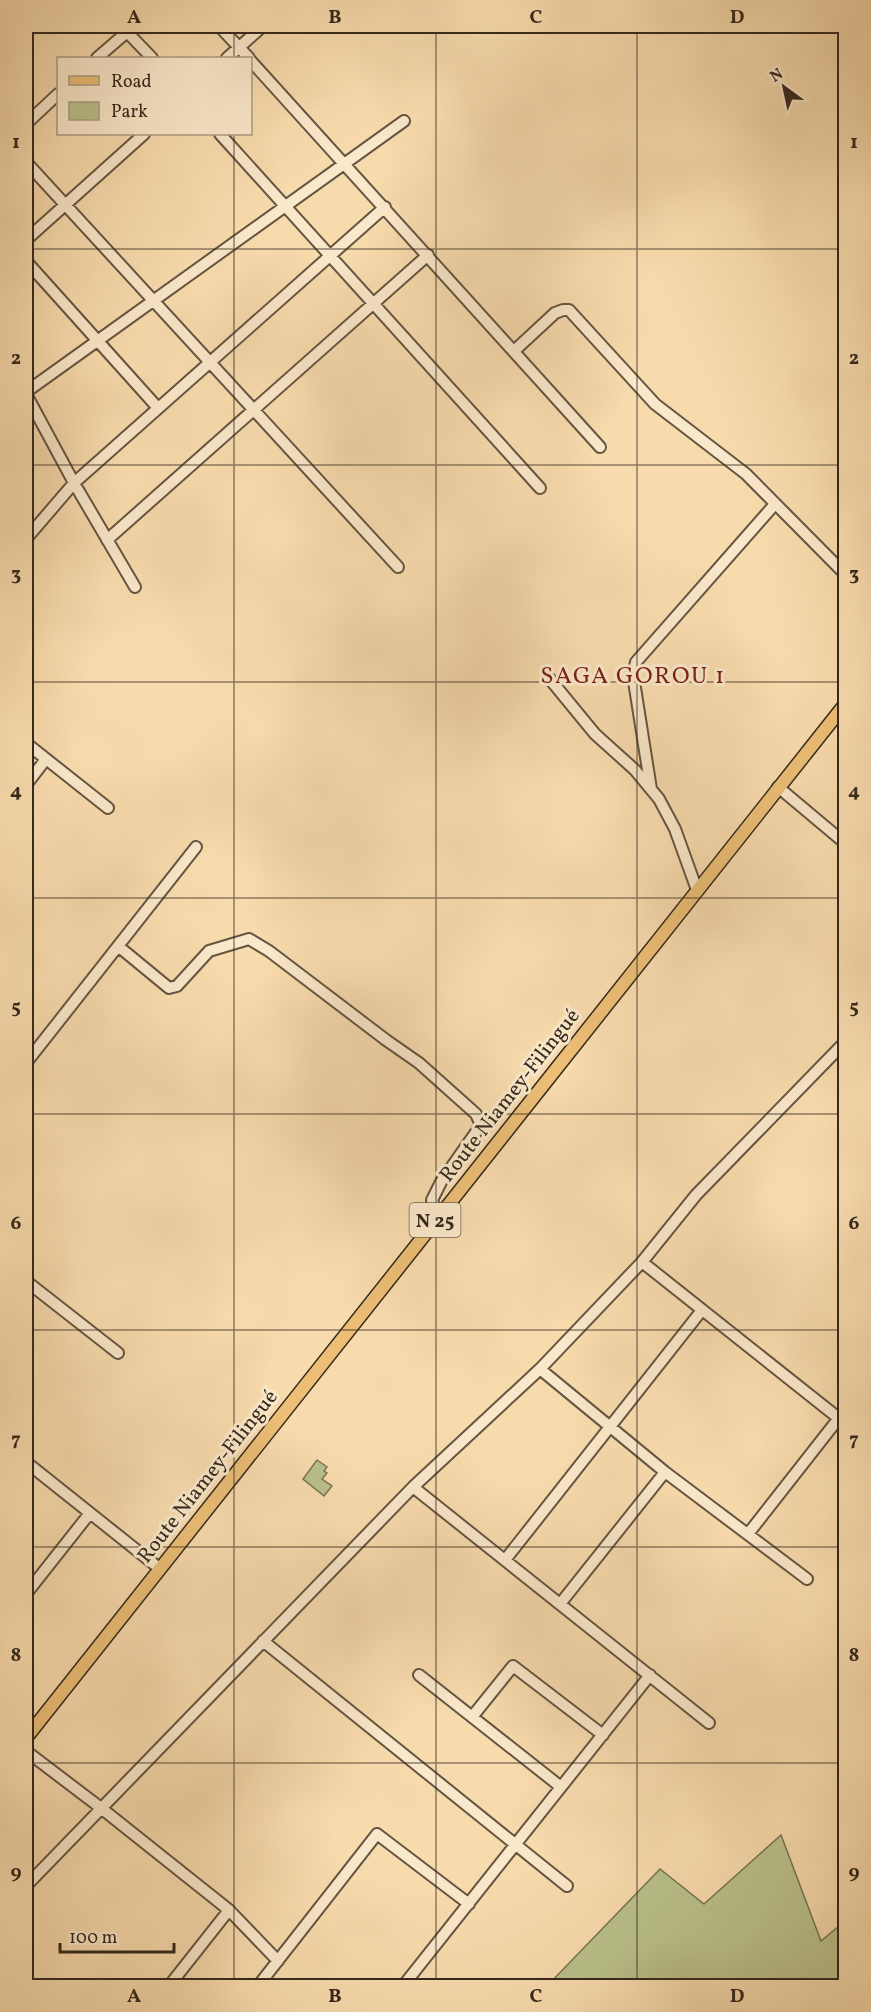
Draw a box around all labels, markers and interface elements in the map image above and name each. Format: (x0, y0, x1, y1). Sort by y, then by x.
text: A (127, 4, 141, 32)
text: B (328, 4, 342, 32)
text: C (530, 4, 543, 32)
text: D (730, 4, 744, 32)
legend (57, 57, 252, 135)
north arrow (754, 57, 814, 117)
text: N (766, 64, 788, 88)
text: Road (111, 70, 152, 95)
text: Park (111, 100, 148, 125)
text: 1 (12, 129, 20, 157)
text: 1 (850, 129, 858, 157)
text: 2 (11, 345, 21, 373)
text: 2 (849, 345, 859, 373)
text: 3 (11, 561, 21, 589)
text: 3 (849, 561, 859, 589)
district label: SAGA GOROU 1 (540, 660, 726, 694)
text: 4 (10, 778, 22, 806)
text: 4 (848, 778, 860, 806)
text: 5 (11, 994, 21, 1022)
text: 5 (849, 994, 859, 1022)
street label: Route Niamey-Filingué (433, 1003, 587, 1189)
road number: N 25 (410, 1203, 460, 1237)
text: 6 (11, 1210, 22, 1238)
text: 6 (849, 1210, 860, 1238)
street label: Route Niamey-Filingué (131, 1384, 285, 1570)
text: 7 (11, 1426, 21, 1454)
text: 7 (849, 1426, 859, 1454)
text: 8 (11, 1642, 21, 1670)
text: 8 (849, 1642, 859, 1670)
text: 9 (10, 1859, 22, 1887)
text: 9 (848, 1859, 860, 1887)
scale bar (60, 1916, 174, 1954)
text: 100 m (69, 1926, 118, 1951)
text: A (127, 1983, 141, 2011)
text: B (328, 1983, 342, 2011)
text: C (530, 1983, 543, 2011)
text: D (730, 1983, 744, 2011)

